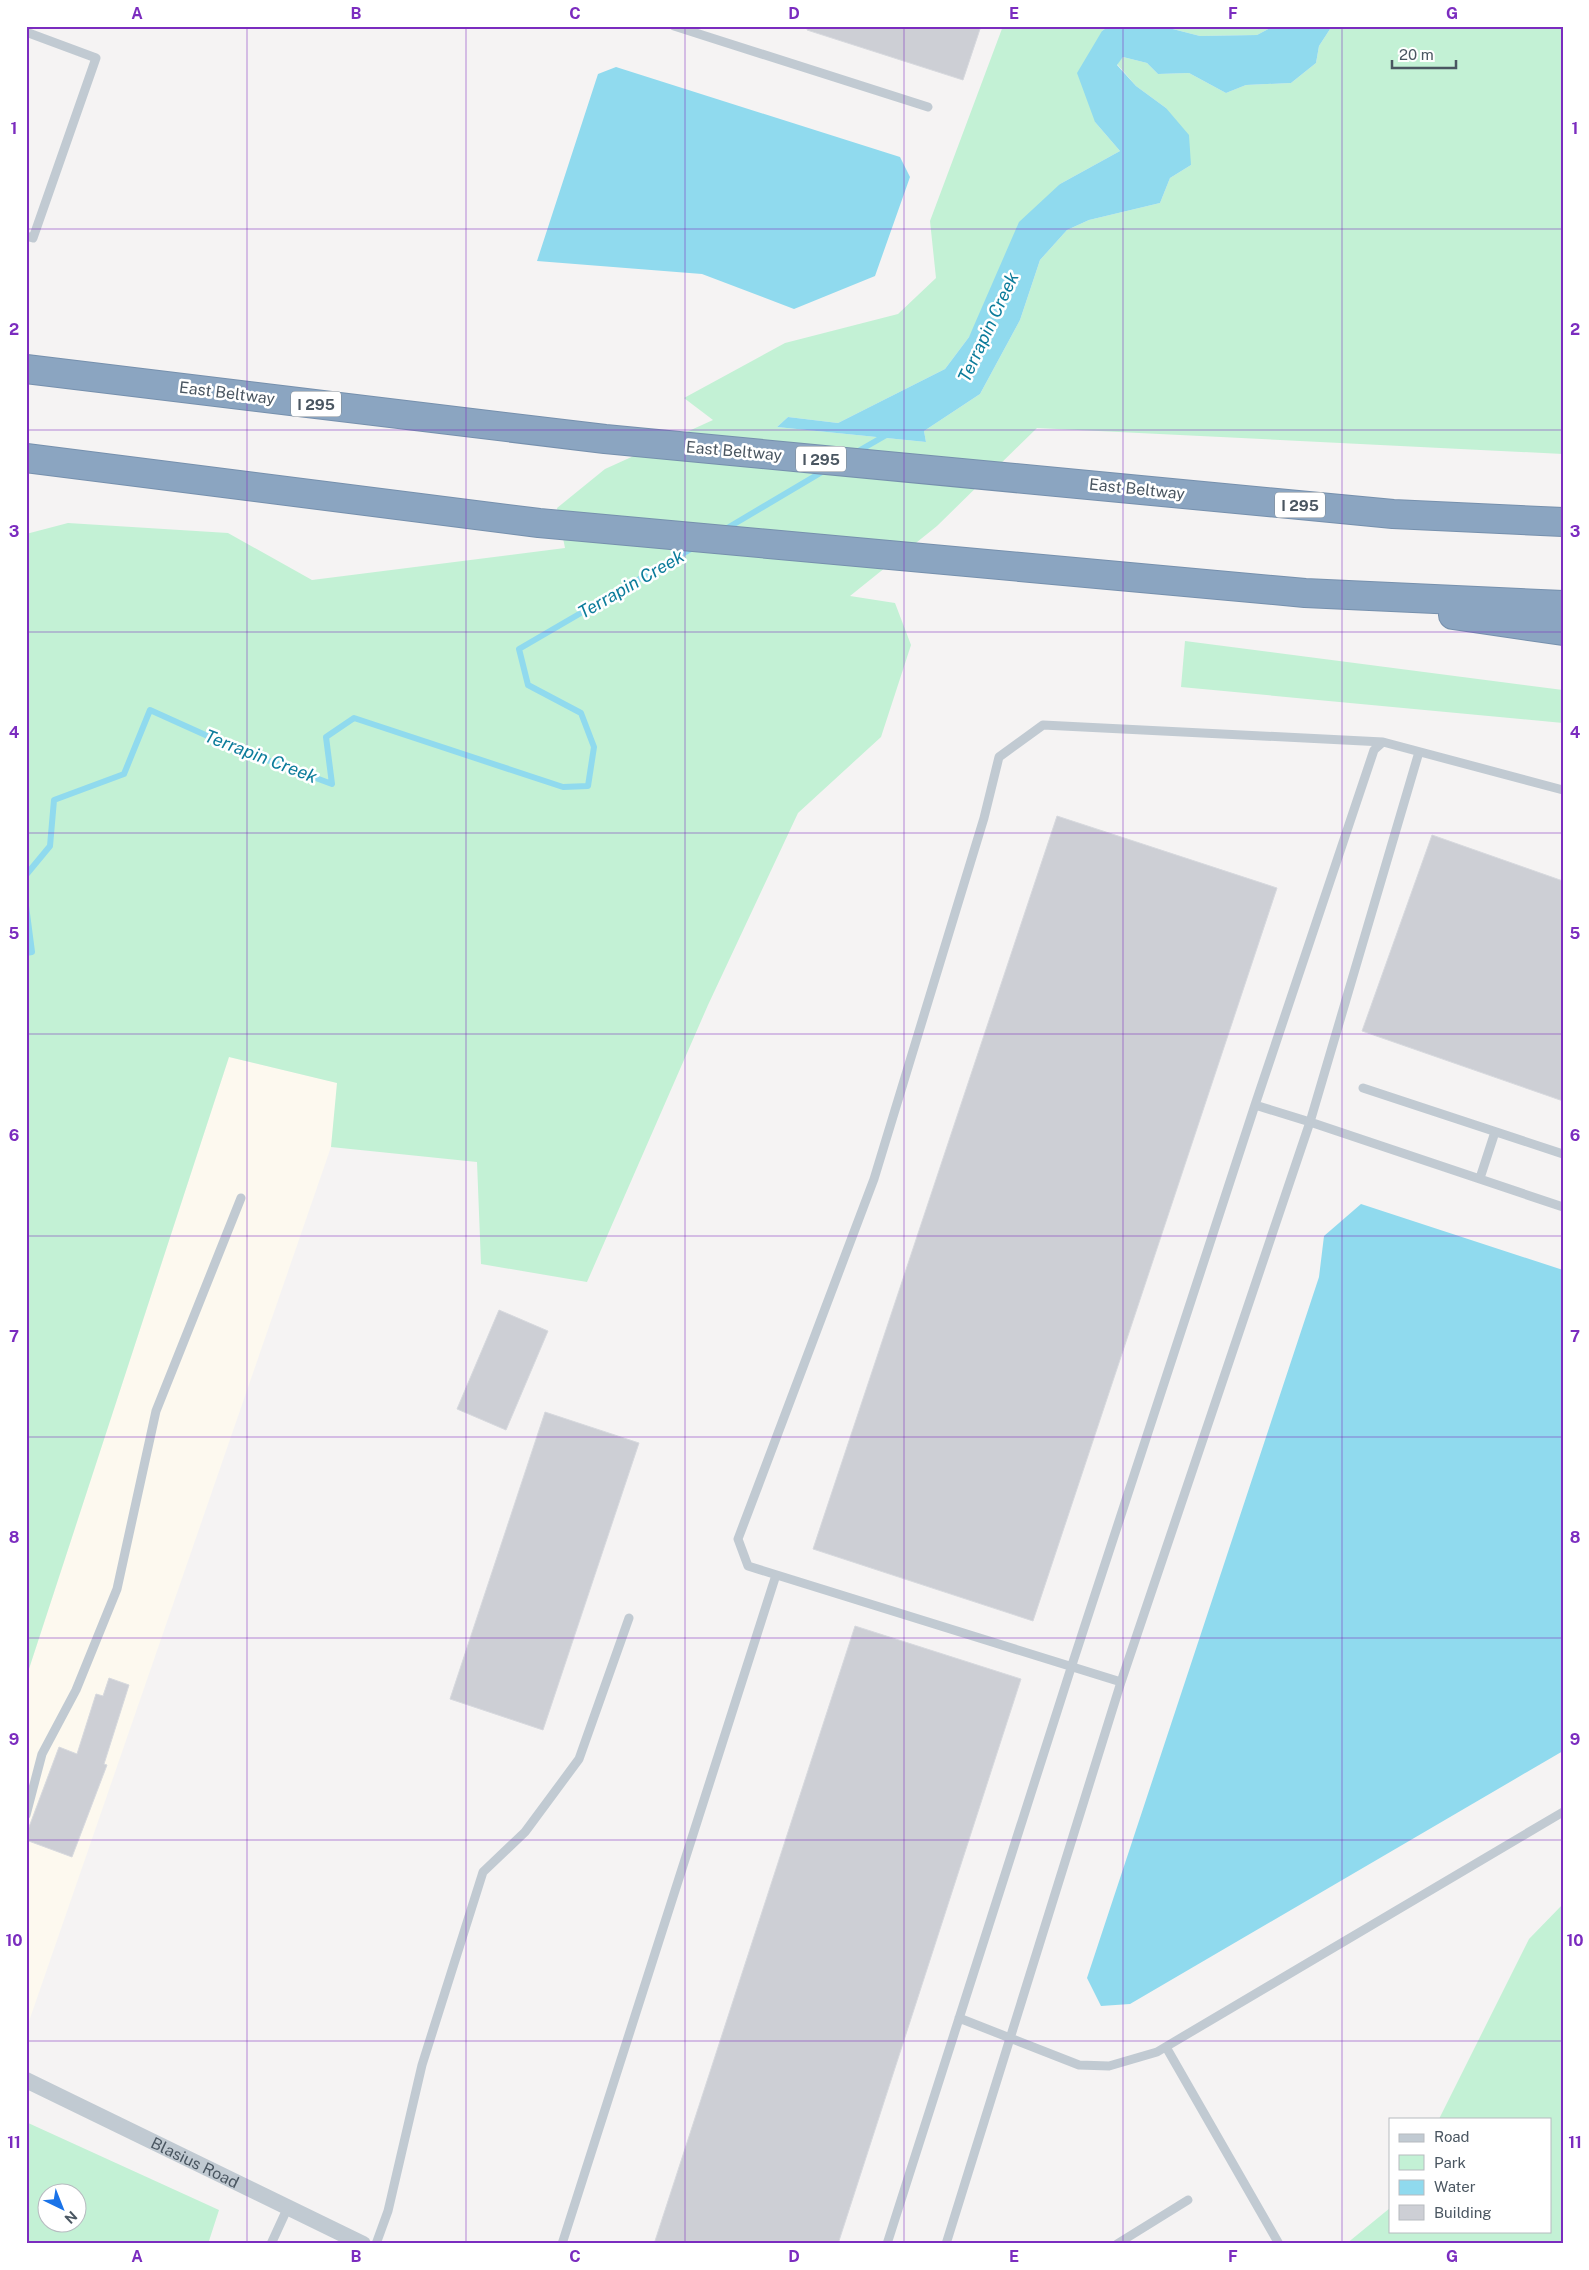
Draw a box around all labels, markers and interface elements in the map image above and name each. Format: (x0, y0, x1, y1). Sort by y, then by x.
text: A (131, 4, 143, 23)
text: B (351, 4, 362, 23)
text: C (569, 4, 581, 23)
text: D (788, 4, 800, 23)
text: E (1009, 4, 1019, 23)
text: F (1228, 4, 1238, 23)
text: G (1446, 4, 1458, 23)
scale bar (1392, 38, 1455, 70)
text: 20 m (1399, 46, 1434, 63)
text: 1 (11, 119, 17, 138)
text: 1 (1572, 119, 1578, 138)
water label: Terrapin Creek (953, 268, 1023, 385)
text: 2 (9, 320, 19, 339)
text: 2 (1570, 320, 1580, 339)
street label: East Beltway (178, 378, 276, 408)
road number: I 295 (291, 392, 341, 416)
street label: East Beltway (685, 437, 783, 465)
road number: I 295 (796, 446, 846, 472)
street label: East Beltway (1088, 475, 1186, 504)
road number: I 295 (1275, 492, 1325, 518)
text: 3 (9, 522, 19, 541)
text: 3 (1570, 522, 1580, 541)
water label: Terrapin Creek (574, 545, 688, 623)
text: 4 (9, 723, 20, 742)
text: 4 (1570, 723, 1581, 742)
water label: Terrapin Creek (202, 725, 321, 787)
text: 5 (9, 924, 20, 943)
text: 5 (1570, 924, 1581, 943)
text: 6 (9, 1126, 19, 1145)
text: 6 (1570, 1126, 1580, 1145)
text: 7 (9, 1327, 19, 1346)
text: 7 (1570, 1327, 1580, 1346)
text: 8 (9, 1528, 20, 1547)
text: 8 (1570, 1528, 1581, 1547)
text: 9 (9, 1730, 19, 1749)
text: 9 (1570, 1730, 1580, 1749)
text: 10 (5, 1931, 23, 1950)
text: 10 (1566, 1931, 1584, 1950)
legend (1389, 2118, 1552, 2232)
text: Road (1434, 2128, 1470, 2145)
text: 11 (7, 2133, 21, 2152)
street label: Blasius Road (148, 2133, 242, 2192)
text: 11 (1568, 2133, 1582, 2152)
text: Park (1434, 2154, 1466, 2171)
text: Water (1434, 2178, 1476, 2195)
north arrow (38, 2182, 88, 2232)
text: Building (1434, 2204, 1492, 2221)
text: N (61, 2208, 80, 2227)
text: A (131, 2247, 143, 2266)
text: B (351, 2247, 362, 2266)
text: C (569, 2247, 581, 2266)
text: D (788, 2247, 800, 2266)
text: E (1009, 2247, 1019, 2266)
text: F (1228, 2247, 1238, 2266)
text: G (1446, 2247, 1458, 2266)

